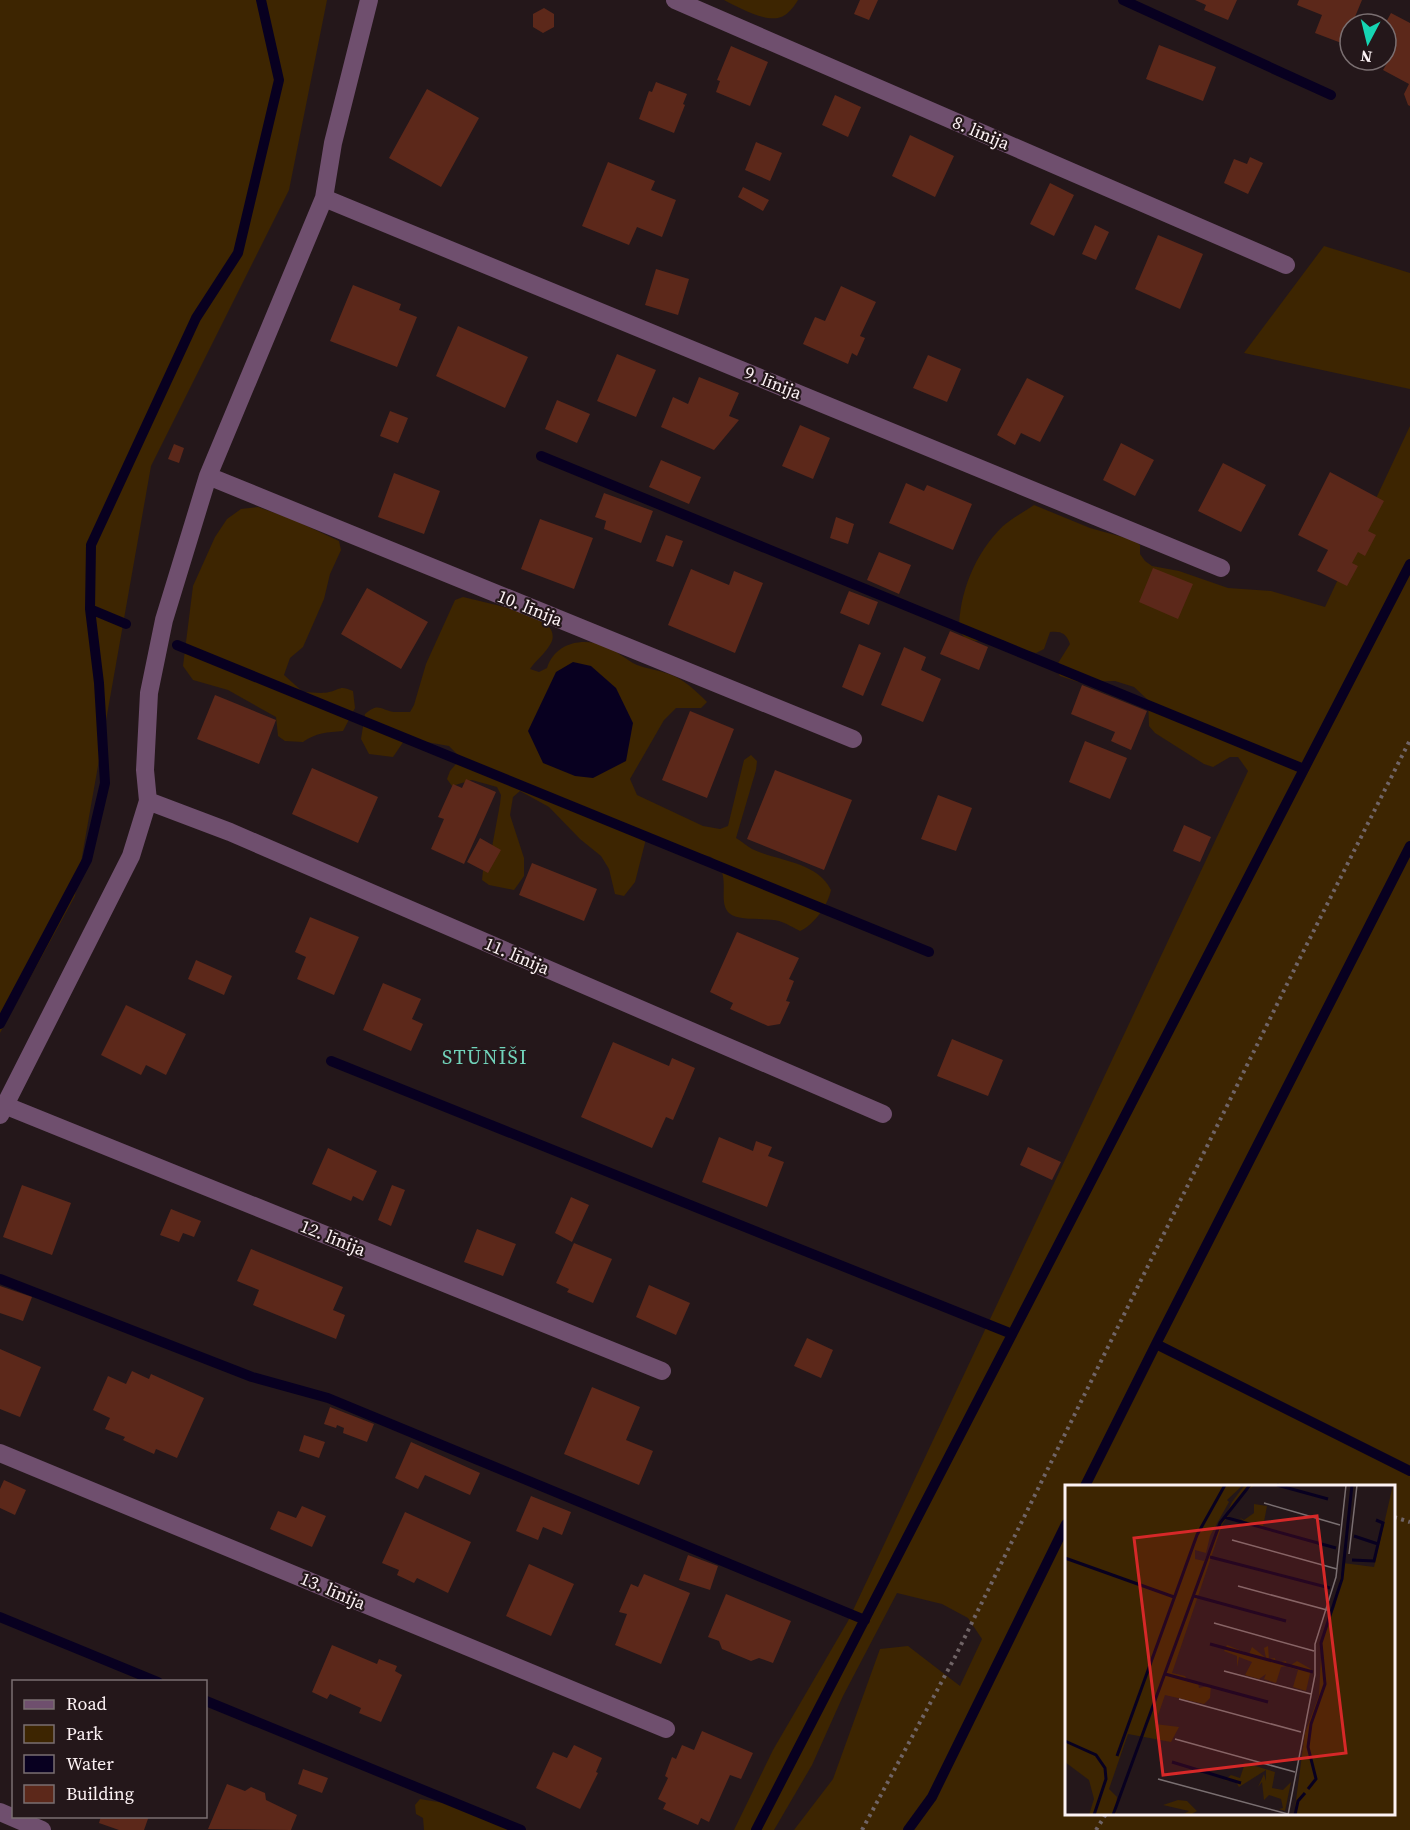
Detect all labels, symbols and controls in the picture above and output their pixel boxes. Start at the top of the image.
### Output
north arrow [1338,12,1398,72]
text: N [1359,45,1373,69]
street label: 8. līnija [949,109,1014,156]
street label: 9. līnija [741,360,806,406]
street label: 10. līnija [494,583,568,632]
street label: 11. līnija [481,931,554,981]
district label: STŪNĪŠI [442,1043,528,1071]
street label: 12. līnija [297,1213,371,1262]
inset map [1065,1485,1395,1815]
street label: 13. līnija [297,1566,370,1616]
legend [12,1680,207,1818]
text: Road [66,1691,107,1716]
text: Park [66,1721,103,1746]
text: Water [66,1751,114,1776]
text: Building [66,1781,134,1806]

